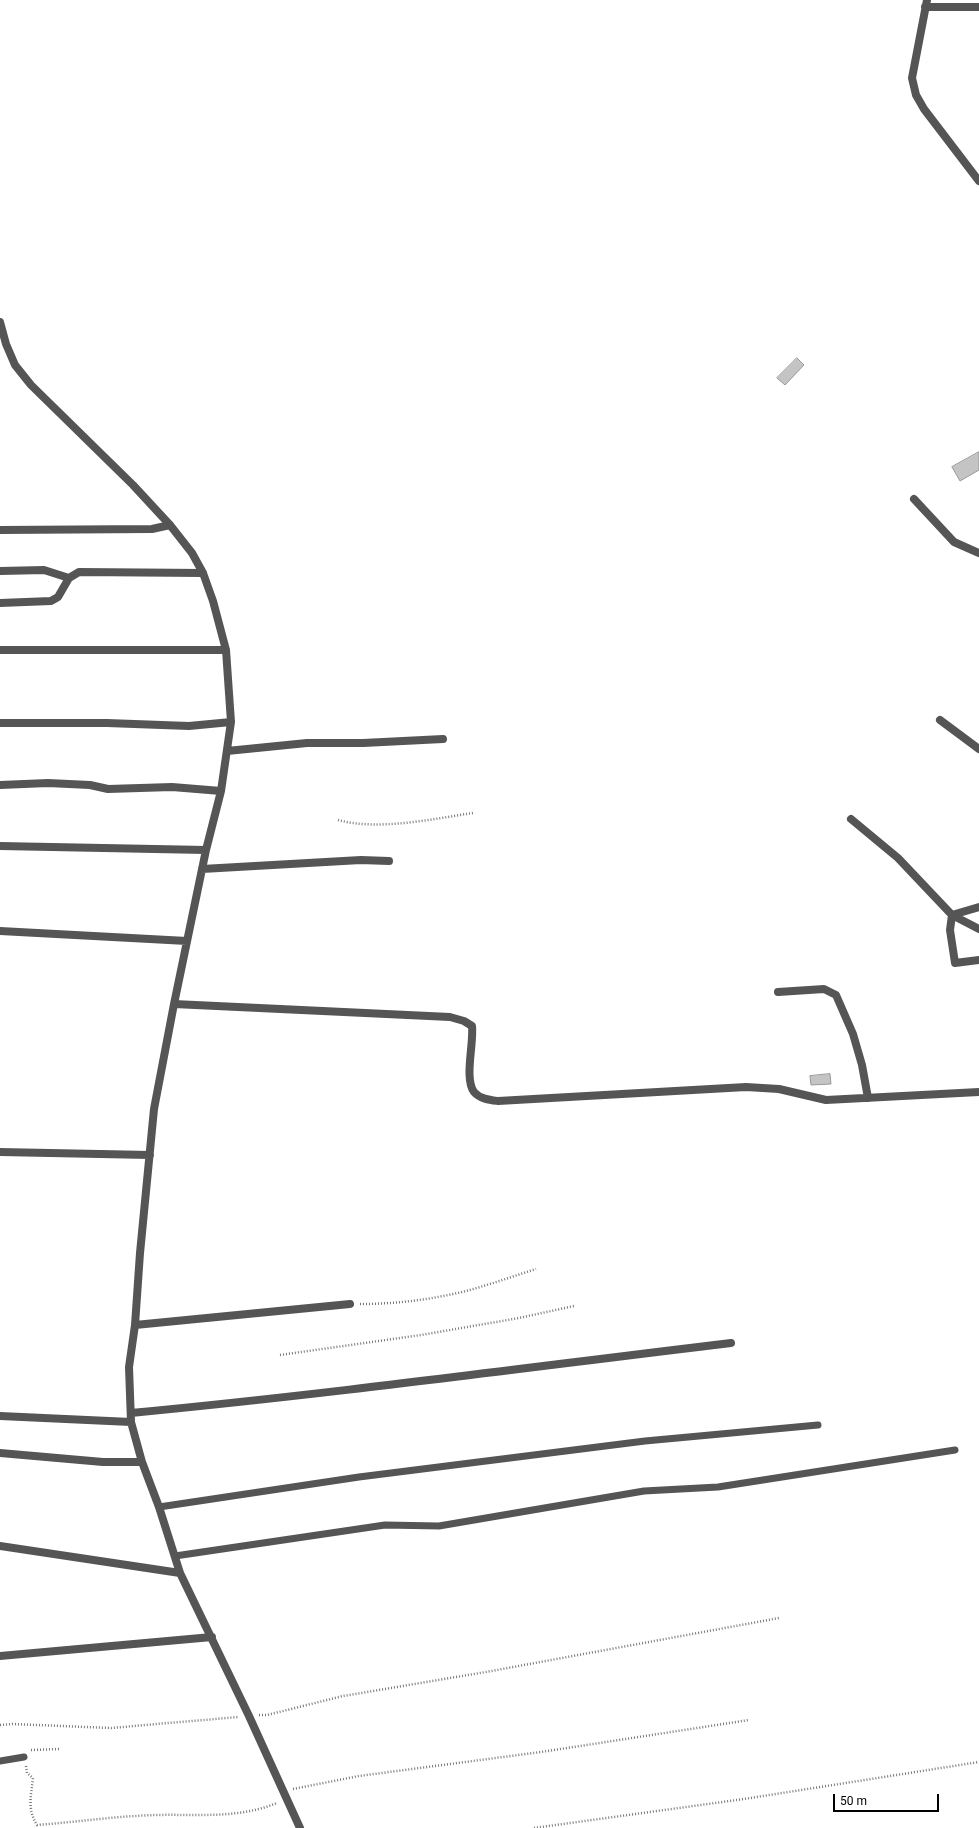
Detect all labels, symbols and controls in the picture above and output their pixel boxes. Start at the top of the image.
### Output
scale bar [835,1786,941,1812]
text: 50 m [840,1794,867,1808]

